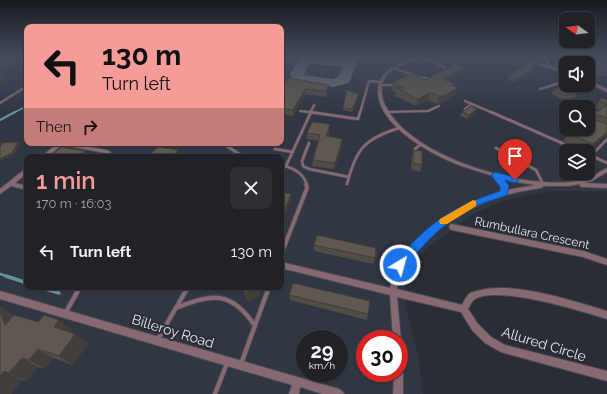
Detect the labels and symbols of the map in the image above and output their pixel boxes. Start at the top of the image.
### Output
north arrow [559,12,595,48]
pin [498,139,532,180]
street label: Rumbullara Crescent [473,214,591,252]
position arrow [379,244,421,286]
street label: Billeroy Road [130,311,216,351]
street label: Allured Circle [500,324,588,364]
speed limit sign: 30 [356,330,408,382]

